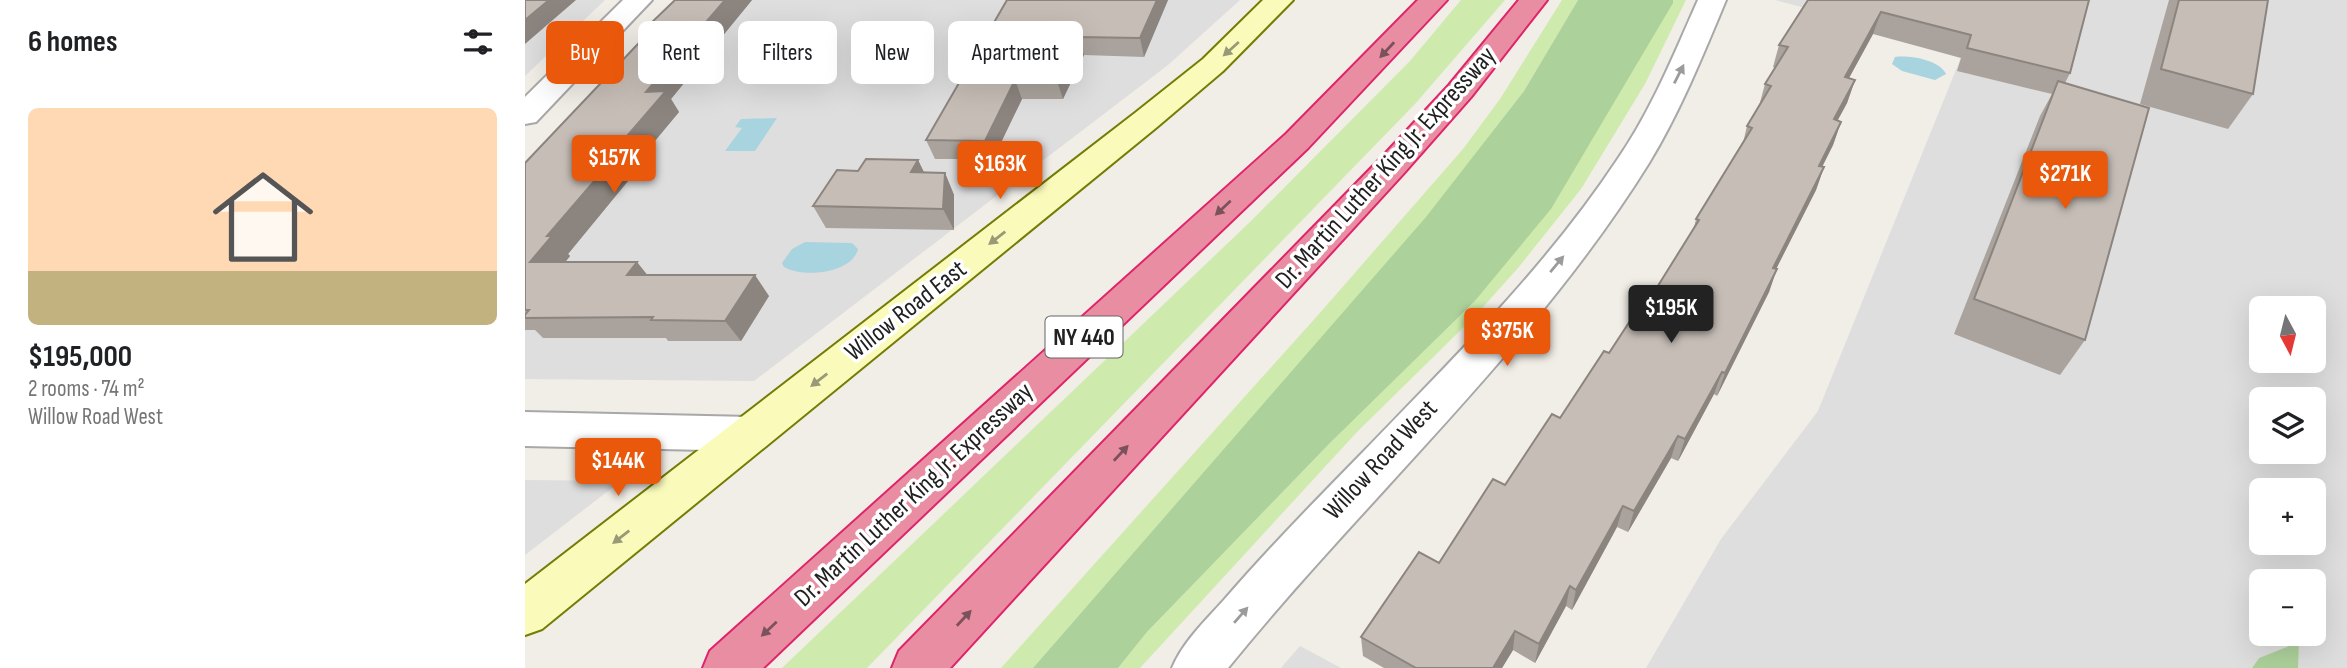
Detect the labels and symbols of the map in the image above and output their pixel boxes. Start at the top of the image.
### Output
one-way arrow [1222,41,1240,57]
street label: Dr. Martin Luther King Jr. Expressway [1269,41,1503,295]
one-way arrow [1379,41,1395,58]
one-way arrow [1674,64,1685,84]
pin: $157K [565,136,663,195]
pin: $163K [951,142,1049,201]
pin: $271K [2016,152,2114,211]
one-way arrow [1214,200,1232,216]
one-way arrow [989,231,1007,246]
street label: Willow Road East [839,254,973,368]
one-way arrow [1549,256,1564,273]
pin: $195K [1622,286,1720,345]
north arrow [2249,296,2326,373]
pin: $375K [1458,308,1556,368]
road number: NY 440 [1045,316,1123,358]
one-way arrow [811,372,829,387]
street label: Dr. Martin Luther King Jr. Expressway [788,376,1040,614]
street label: Willow Road West [1318,394,1444,526]
pin: $144K [569,438,667,498]
one-way arrow [1112,445,1128,462]
one-way arrow [612,529,629,544]
one-way arrow [1232,607,1248,624]
one-way arrow [956,610,973,627]
one-way arrow [761,621,778,637]

